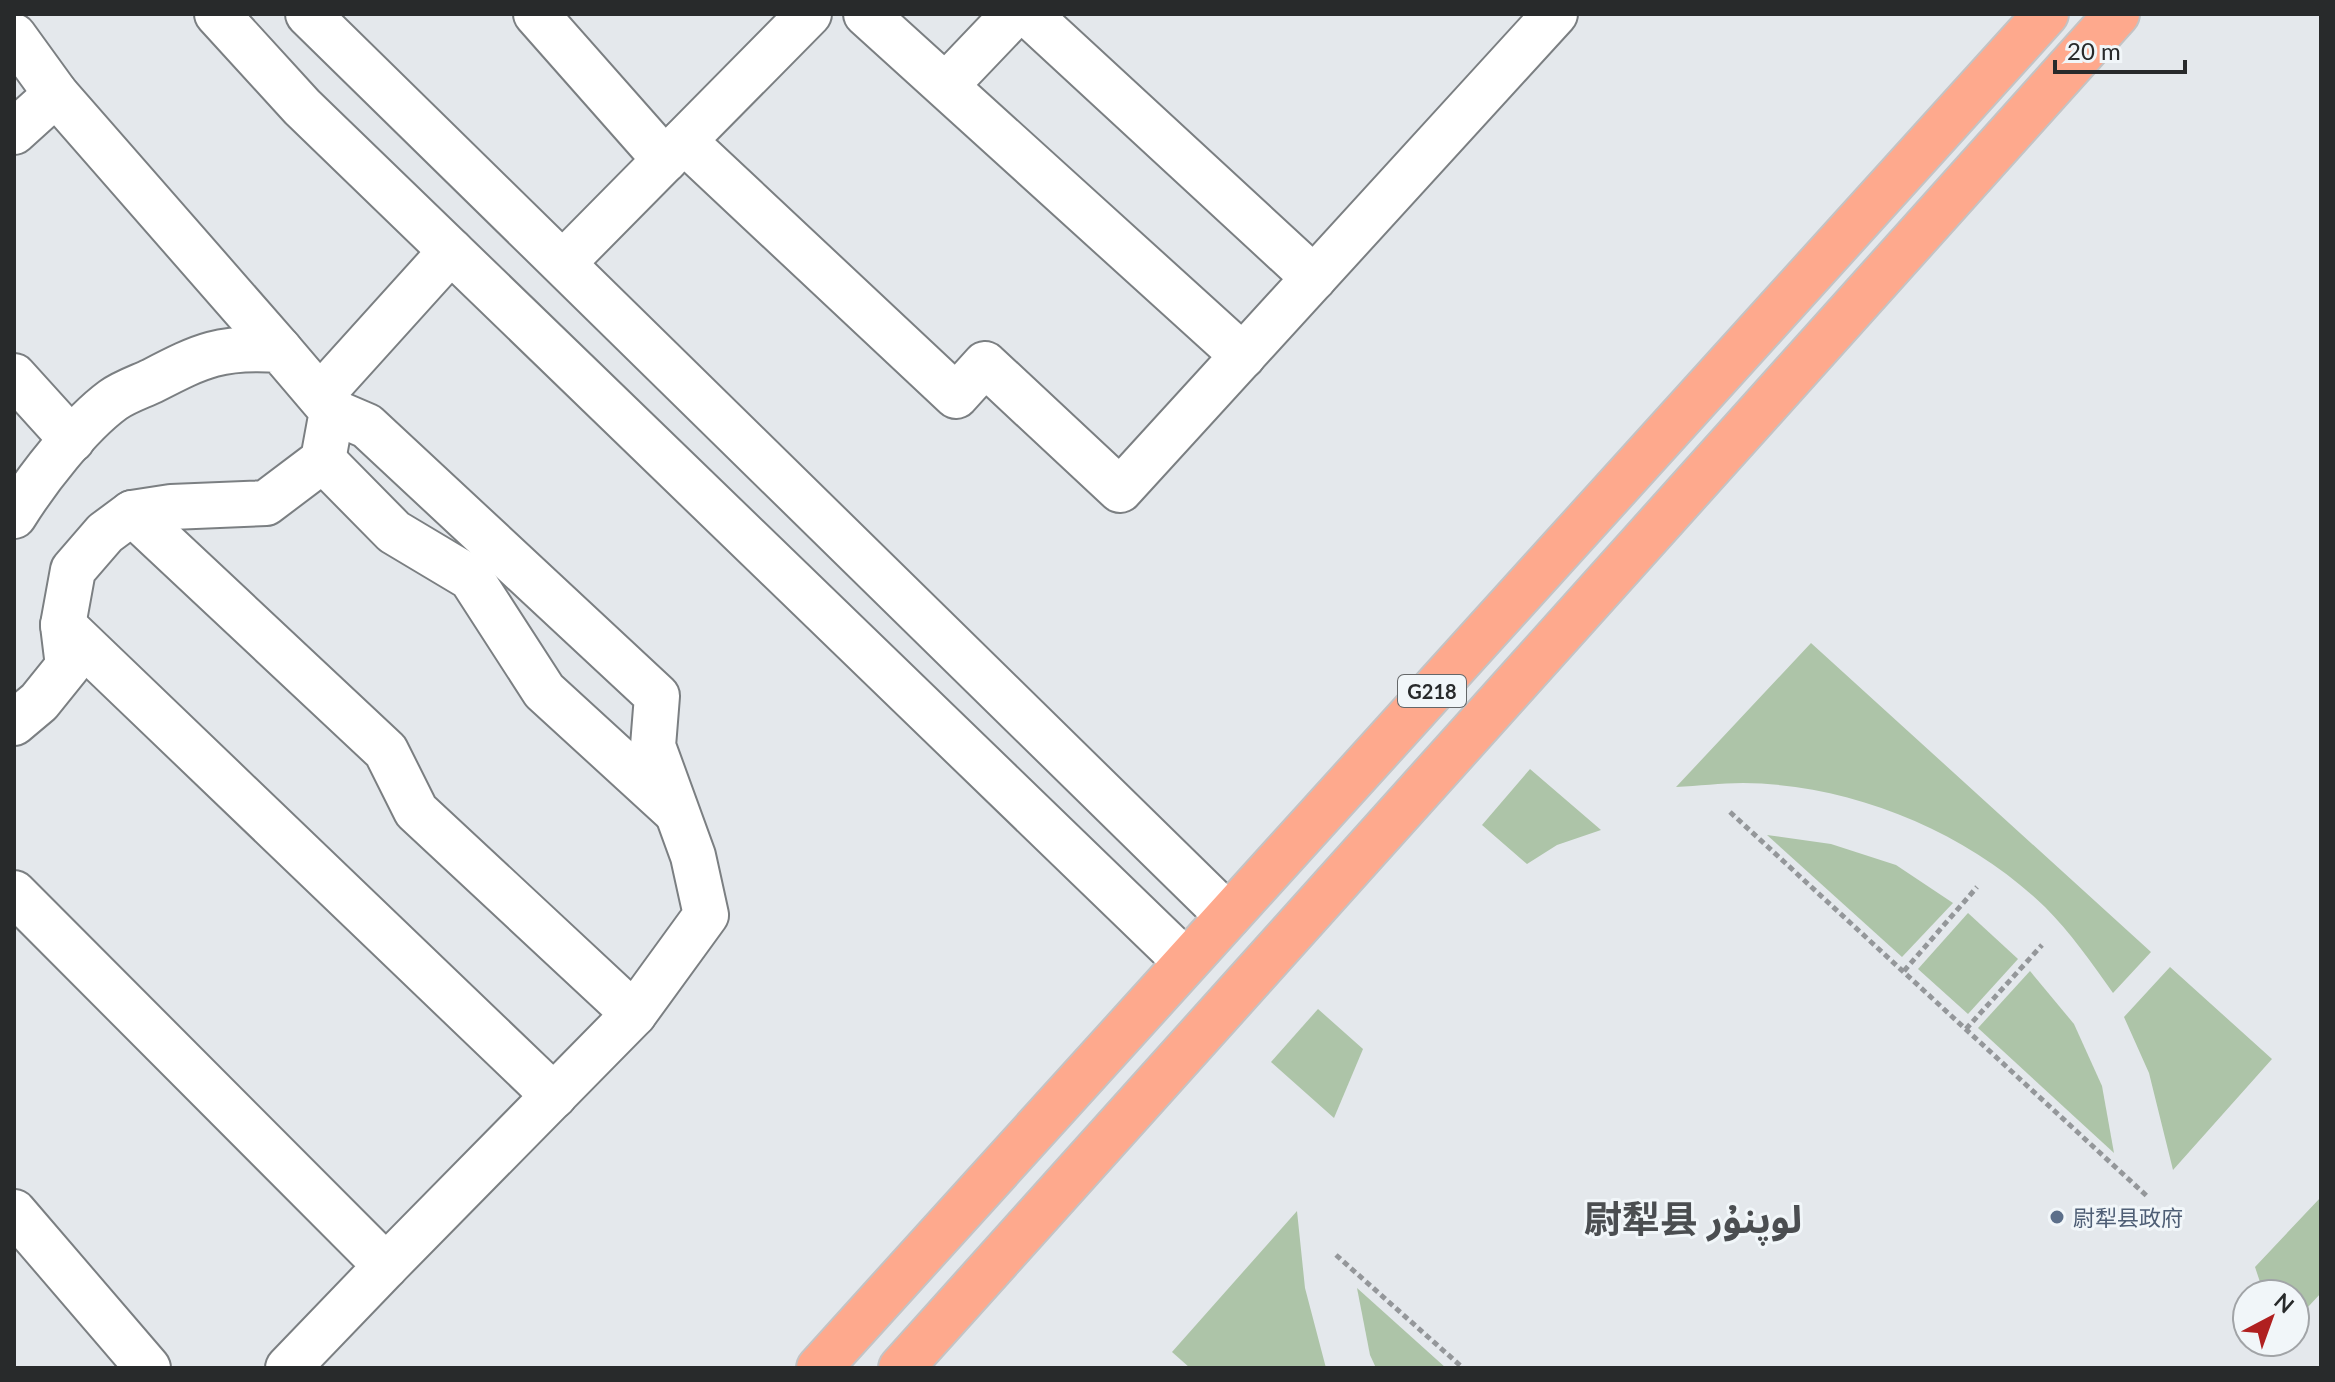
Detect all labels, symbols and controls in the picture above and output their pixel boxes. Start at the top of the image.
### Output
scale bar [2055,24,2185,74]
text: 20 m [2067,36,2121,65]
road number: G218 [1398,675,1466,707]
district label: 尉犁县 لوپنۇر [1584,1195,1802,1246]
place label: 尉犁县政府 [2073,1204,2183,1231]
marker: 尉犁县政府 [2048,1208,2066,1226]
north arrow [2231,1278,2311,1358]
text: N [2269,1287,2300,1318]

